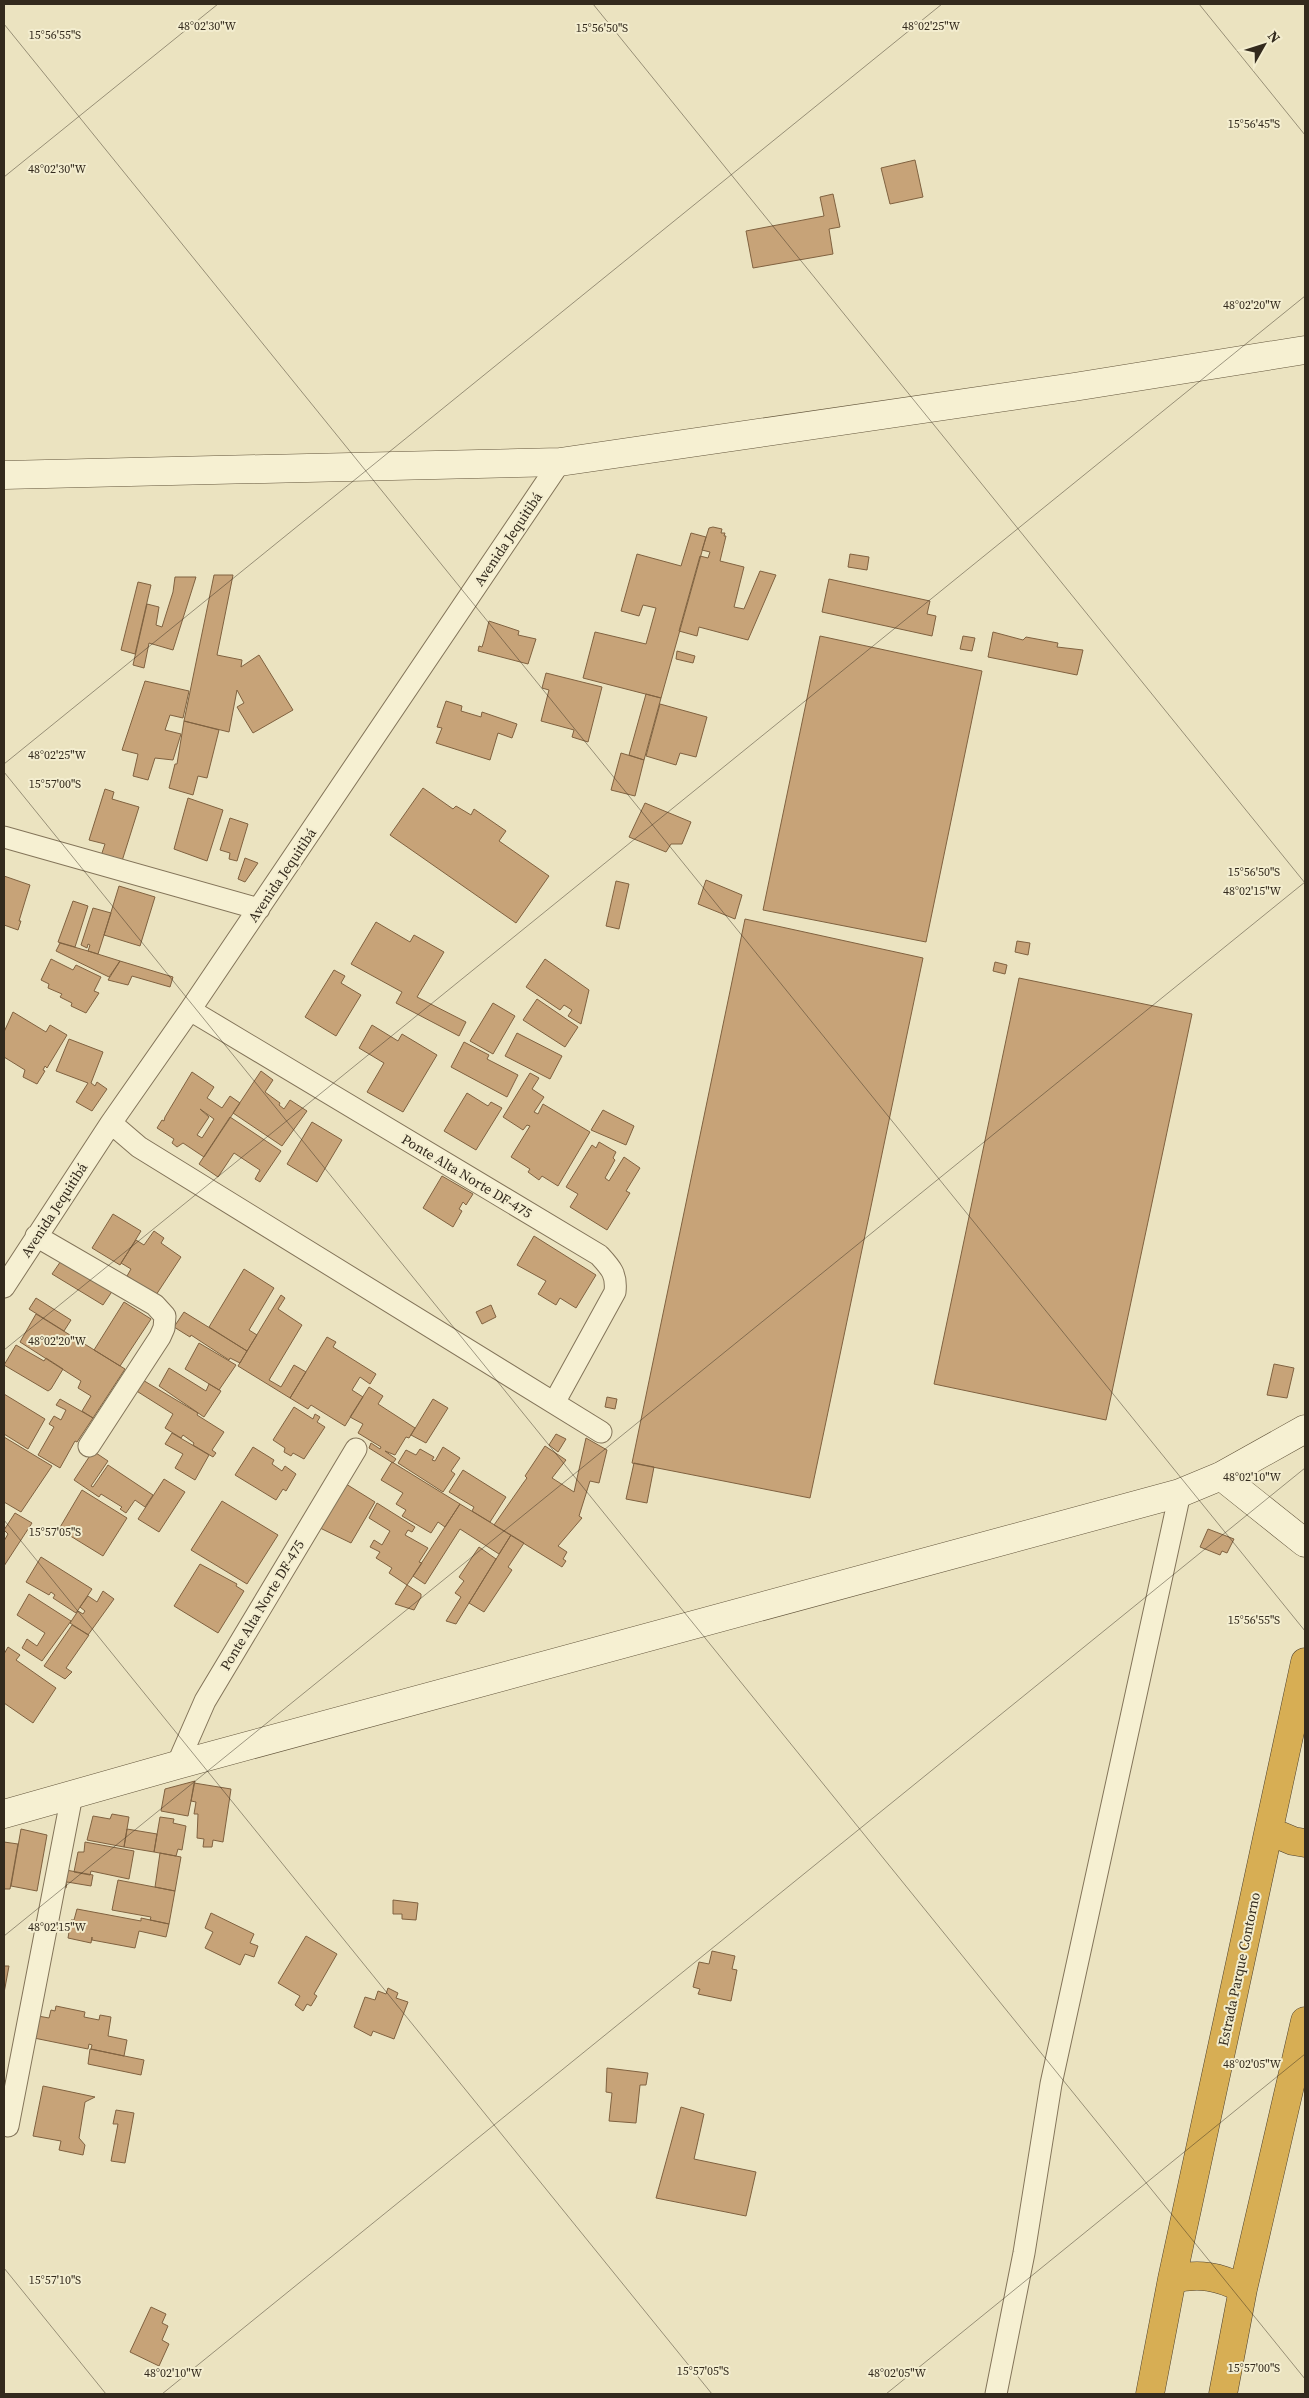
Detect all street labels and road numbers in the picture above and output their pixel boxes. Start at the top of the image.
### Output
street label: Avenida Jequitibá [469,487,547,590]
street label: Avenida Jequitibá [243,823,321,926]
street label: Ponte Alta Norte DF-475 [398,1129,536,1223]
street label: Avenida Jequitibá [16,1158,93,1261]
street label: Ponte Alta Norte DF-475 [215,1536,309,1674]
street label: Estrada Parque Contorno [1213,1890,1265,2048]

